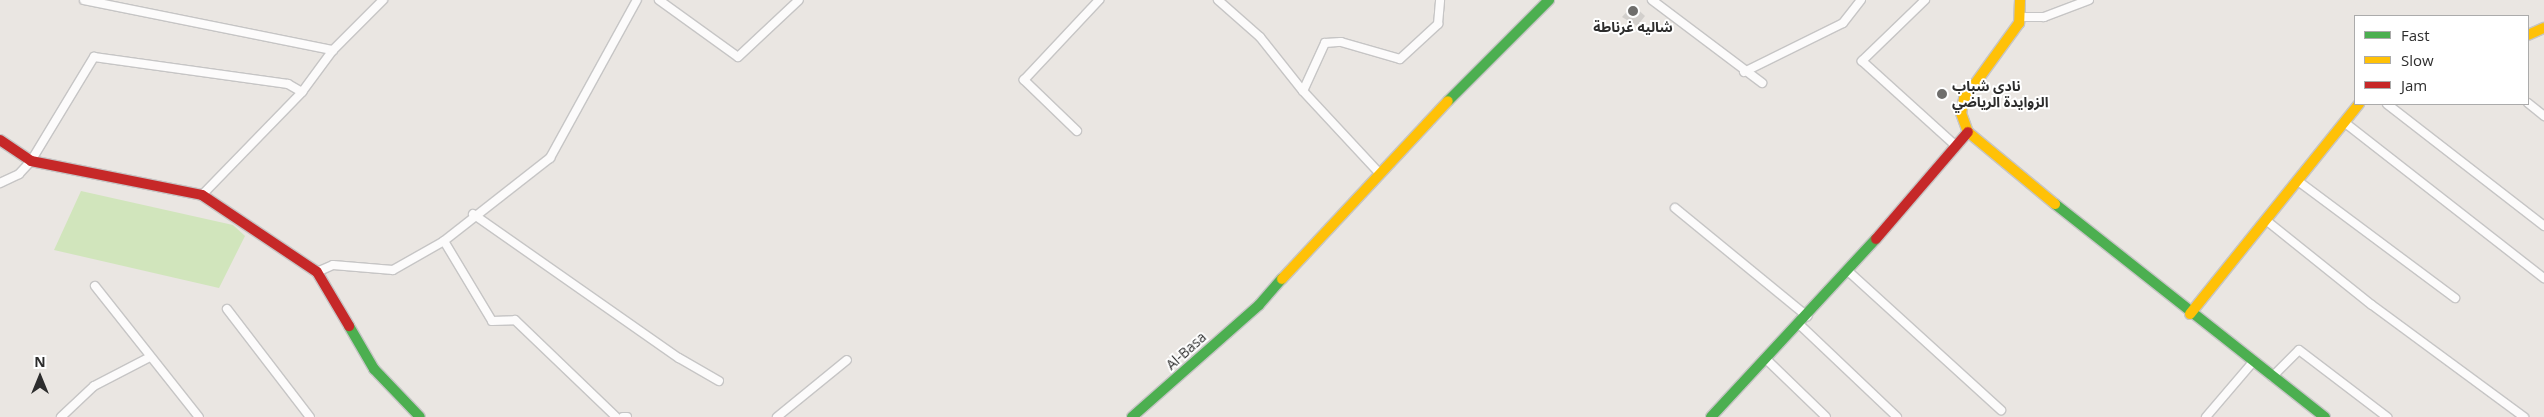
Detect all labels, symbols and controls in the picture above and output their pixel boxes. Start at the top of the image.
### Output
marker: شاليه غرناطة [1627,5,1639,17]
legend [2354,15,2529,105]
place label: شاليه غرناطة [1593,19,1673,35]
text: Fast [2401,25,2430,45]
text: Slow [2401,50,2434,70]
text: Jam [2401,75,2427,95]
place label: نادي شباب الزوايدة الرياضي [1952,78,2048,110]
marker: نادي شباب الزوايدة الرياضي [1936,88,1948,100]
street label: Al-Basa [1162,329,1210,373]
north arrow [15,352,65,402]
text: N [34,352,46,371]

